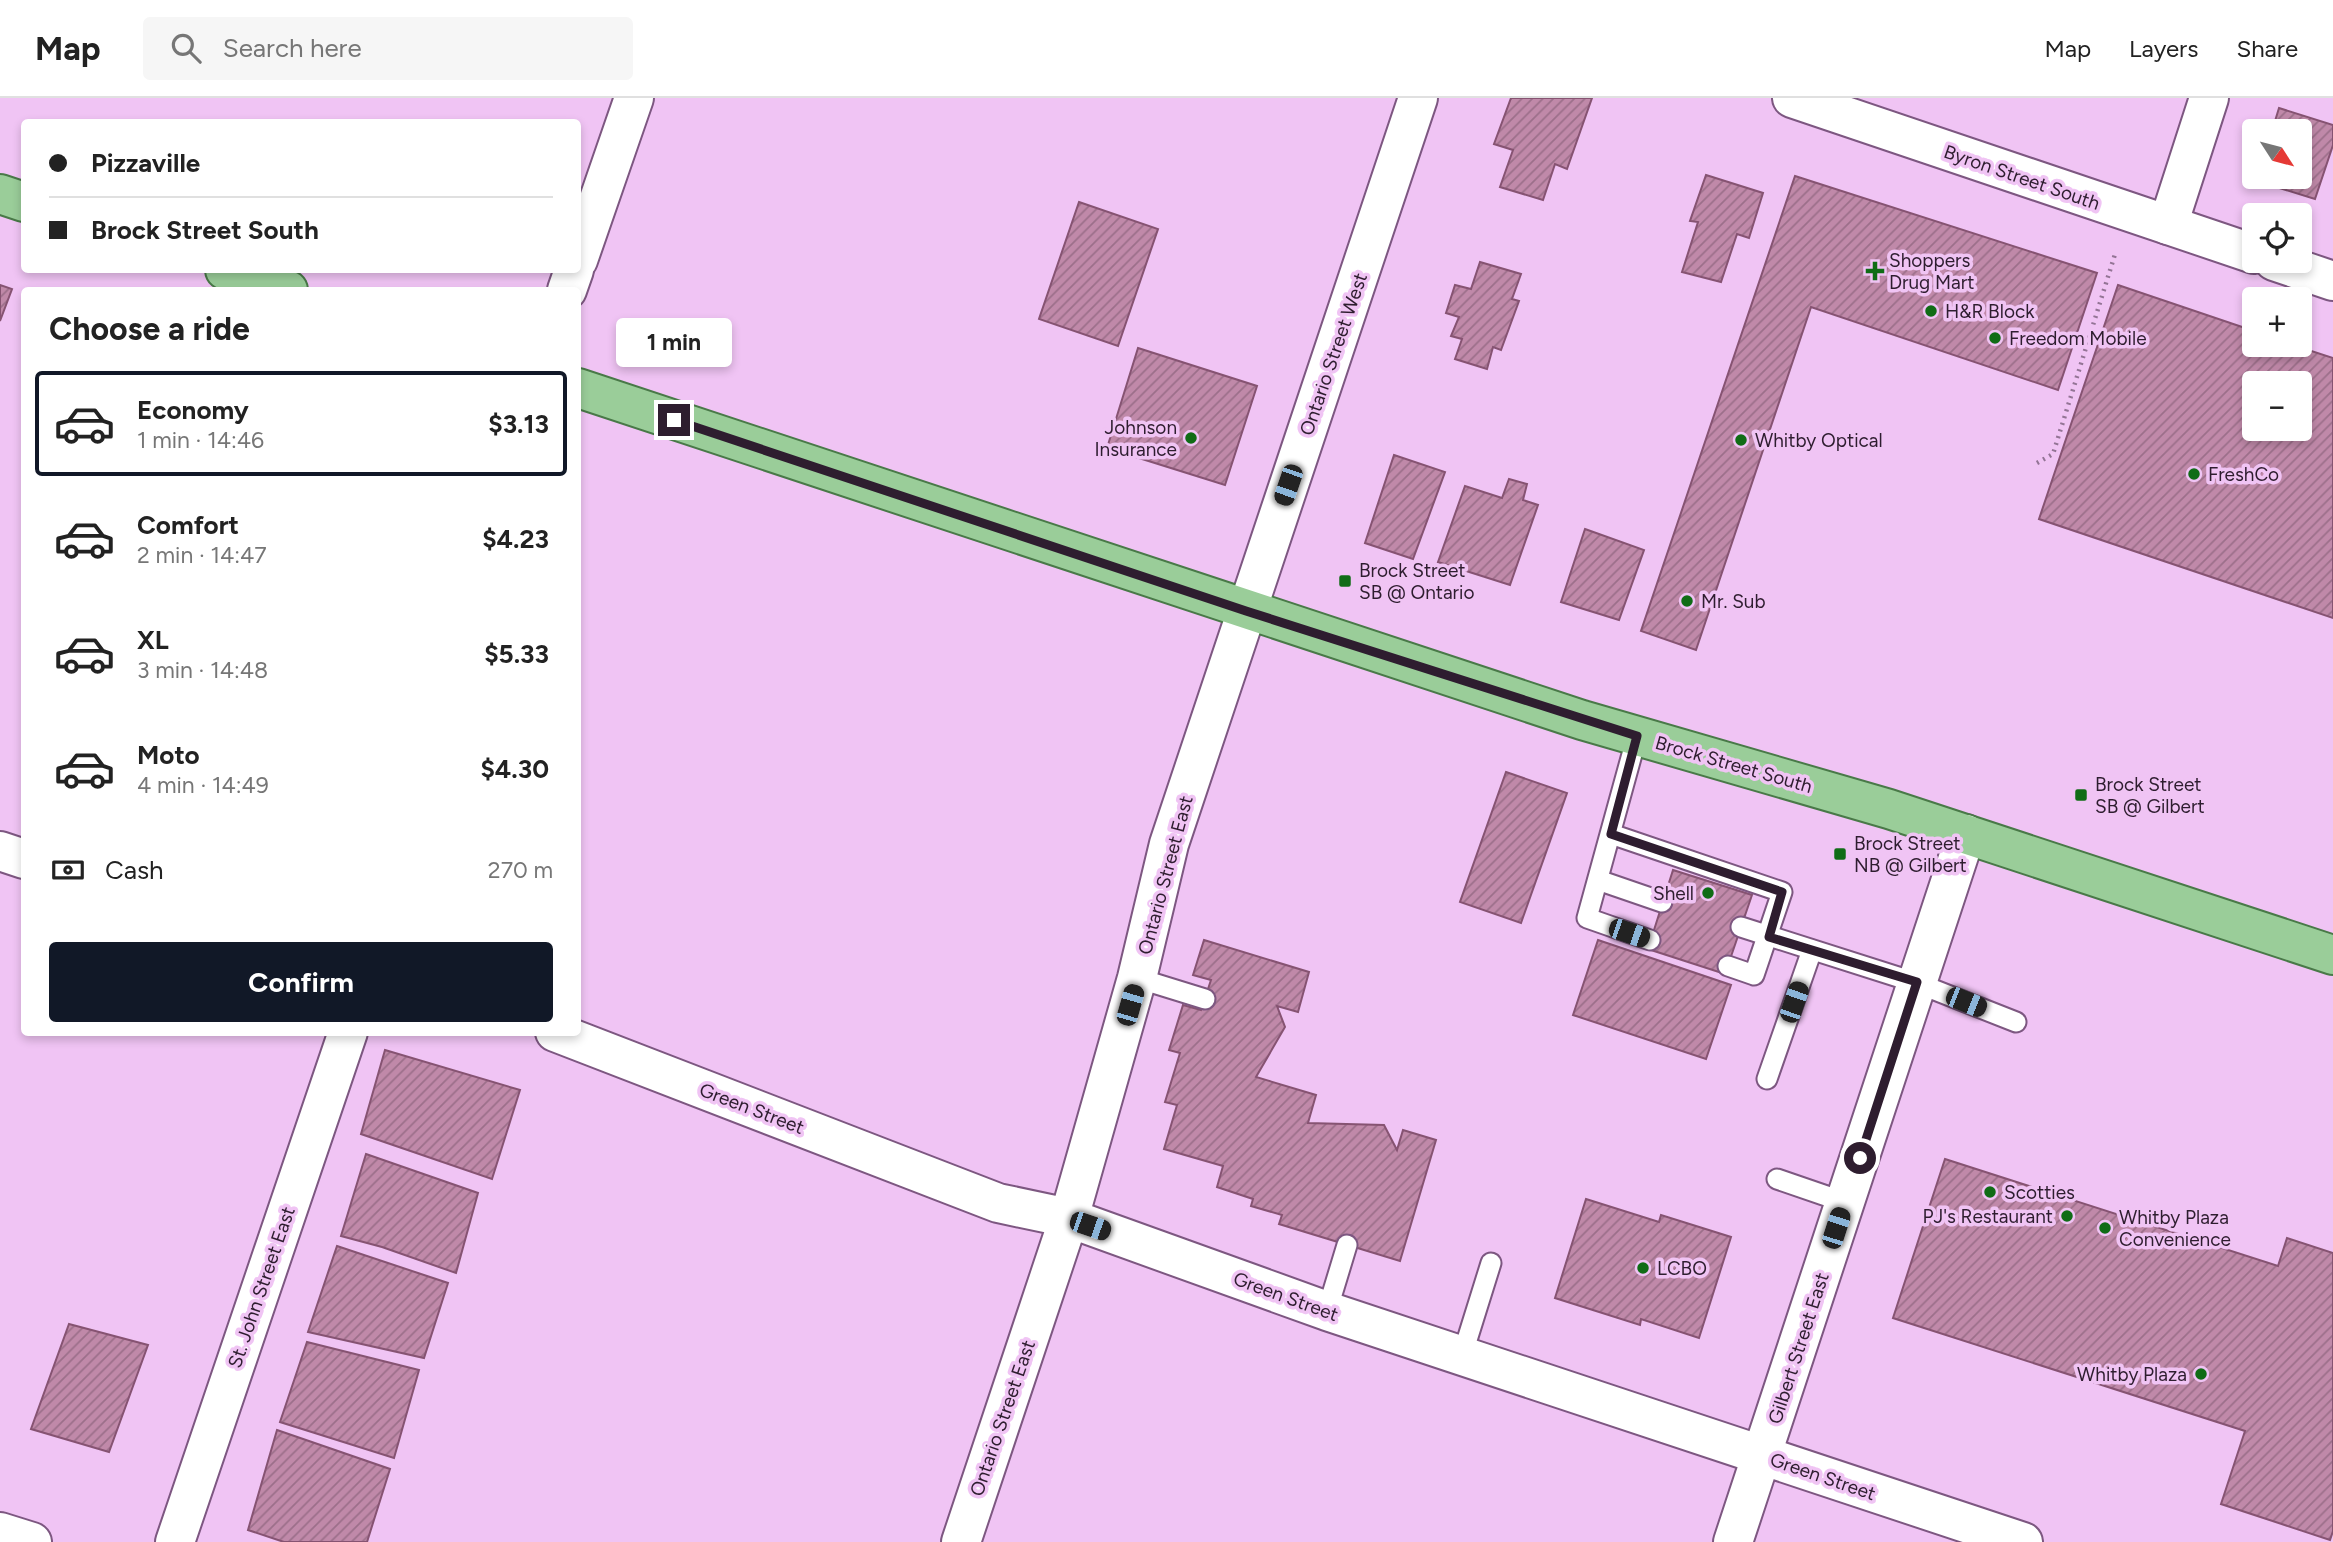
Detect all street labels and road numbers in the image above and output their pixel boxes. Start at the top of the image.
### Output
street label: Byron Street South [1941,140,2103,215]
street label: Ontario Street West [1295,270,1372,439]
street label: Brock Street South [1653,731,1815,798]
street label: Ontario Street East [1133,793,1198,957]
street label: Green Street [696,1078,807,1139]
street label: St. John Street East [223,1203,300,1371]
street label: Green Street [1230,1267,1341,1326]
street label: Gilbert Street East [1763,1270,1834,1427]
street label: Ontario Street East [965,1337,1040,1499]
street label: Green Street [1767,1448,1879,1505]

